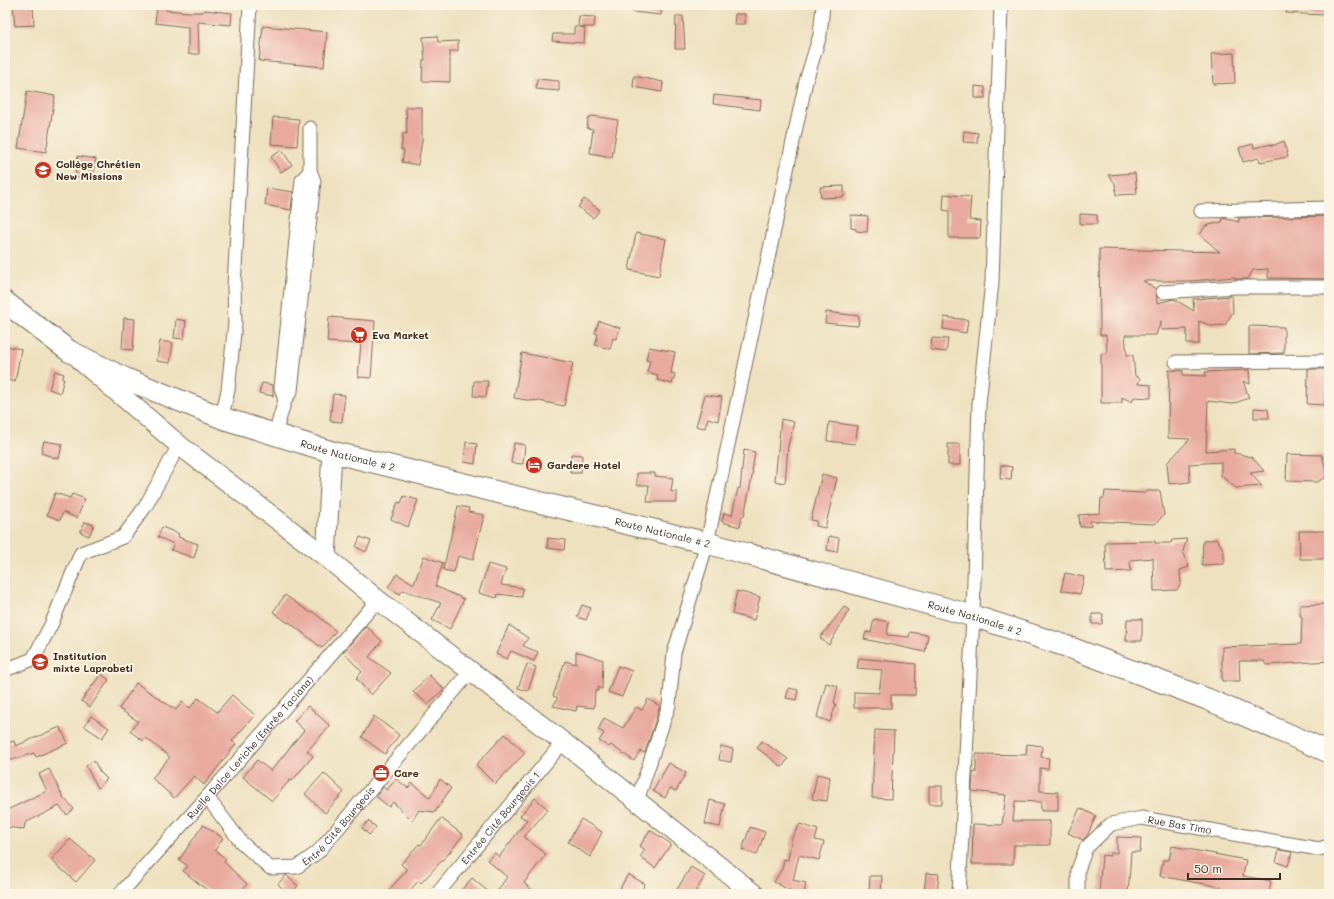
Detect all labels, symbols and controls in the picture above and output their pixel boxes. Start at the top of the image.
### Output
place label: Collège Chrétien New Missions [56,157,141,183]
school or university icon: Collège Chrétien New Missions [33,160,53,180]
supermarket icon: Eva Market [349,325,369,345]
place label: Eva Market [372,328,429,342]
street label: Route Nationale # 2 [299,436,397,474]
hotel icon: Gardere Hotel [524,455,544,475]
place label: Gardere Hotel [547,458,621,472]
street label: Route Nationale # 2 [614,514,712,551]
street label: Route Nationale # 2 [927,597,1024,638]
place label: Institution mixte Laprobeti [53,649,133,675]
school or university icon: Institution mixte Laprobeti [30,652,50,672]
street label: Ruelle Dalce Leriche (Entrée Taciana) [184,673,316,822]
office icon: Care [371,763,391,783]
place label: Care [394,766,419,780]
street label: Entrée Cité Bourgeois 1 [458,768,543,867]
street label: Entré Cité Bourgeois [299,783,378,868]
street label: Rue Bas Timo [1147,812,1213,837]
scale bar [1188,855,1280,881]
text: 50 m [1194,860,1222,876]

